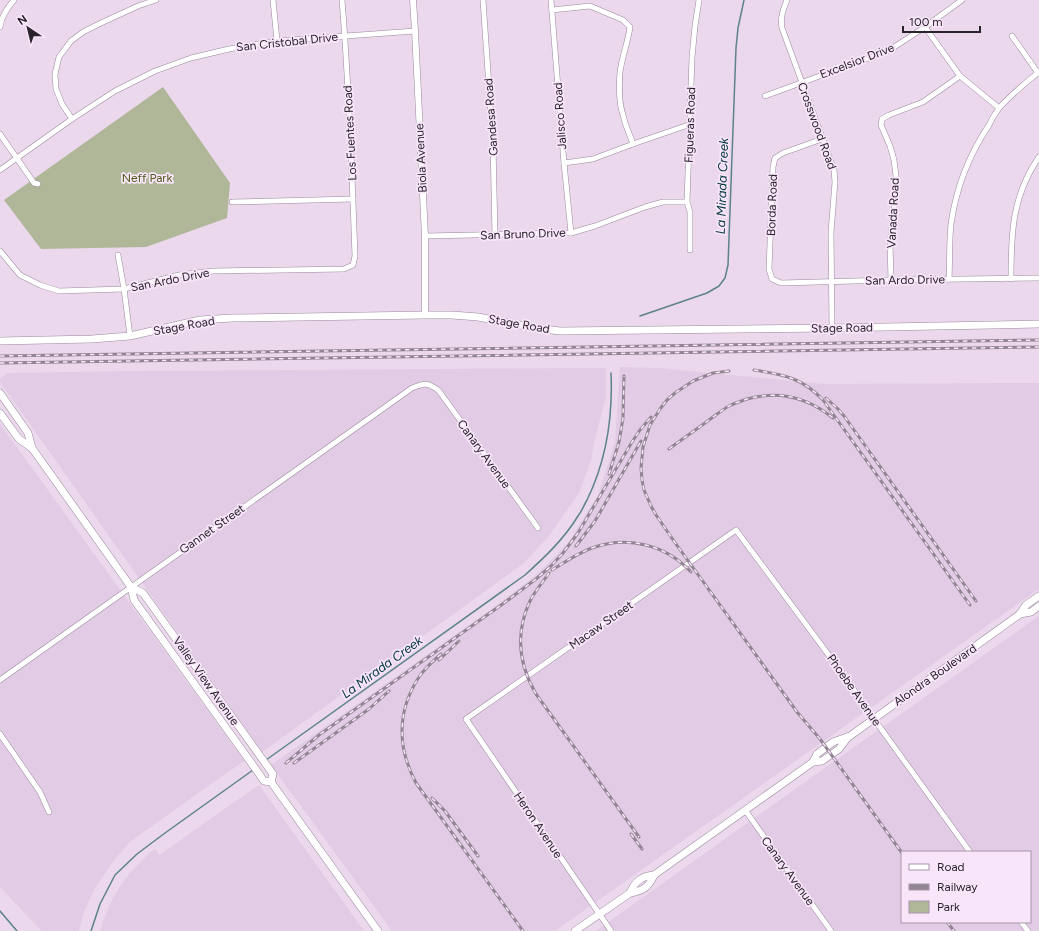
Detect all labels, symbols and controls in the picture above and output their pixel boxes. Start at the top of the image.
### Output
north arrow [8,8,48,48]
scale bar [903,8,980,34]
text: N [15,12,30,28]
text: 100 m [909,15,943,29]
street label: San Cristobal Drive [235,30,339,54]
street label: Excelsior Drive [818,40,897,82]
street label: Gandesa Road [481,78,501,156]
street label: Crosswood Road [795,81,839,171]
street label: Jalisco Road [551,82,569,150]
street label: Los Fuentes Road [341,85,359,181]
street label: Figueras Road [682,87,698,163]
street label: Biola Avenue [412,123,430,193]
water label: La Mirada Creek [713,137,731,234]
park label: Neff Park [122,171,172,185]
street label: Borda Road [764,174,780,236]
street label: Vanada Road [884,177,902,249]
street label: San Bruno Drive [480,225,566,242]
street label: San Ardo Drive [129,265,211,295]
street label: San Ardo Drive [865,272,946,288]
street label: Stage Road [487,312,551,336]
street label: Stage Road [152,314,216,338]
street label: Stage Road [811,320,873,336]
street label: Canary Avenue [454,417,514,491]
street label: Gannet Street [177,501,248,557]
street label: Macaw Street [566,598,636,652]
water label: La Mirada Creek [339,632,426,701]
street label: Valley View Avenue [170,634,242,729]
street label: Alondra Boulevard [891,641,979,709]
street label: Phoebe Avenue [824,651,884,729]
street label: Heron Avenue [511,789,566,861]
street label: Canary Avenue [758,834,818,908]
legend [901,851,1031,923]
text: Road [937,860,965,874]
text: Railway [937,880,978,894]
text: Park [937,900,960,914]

